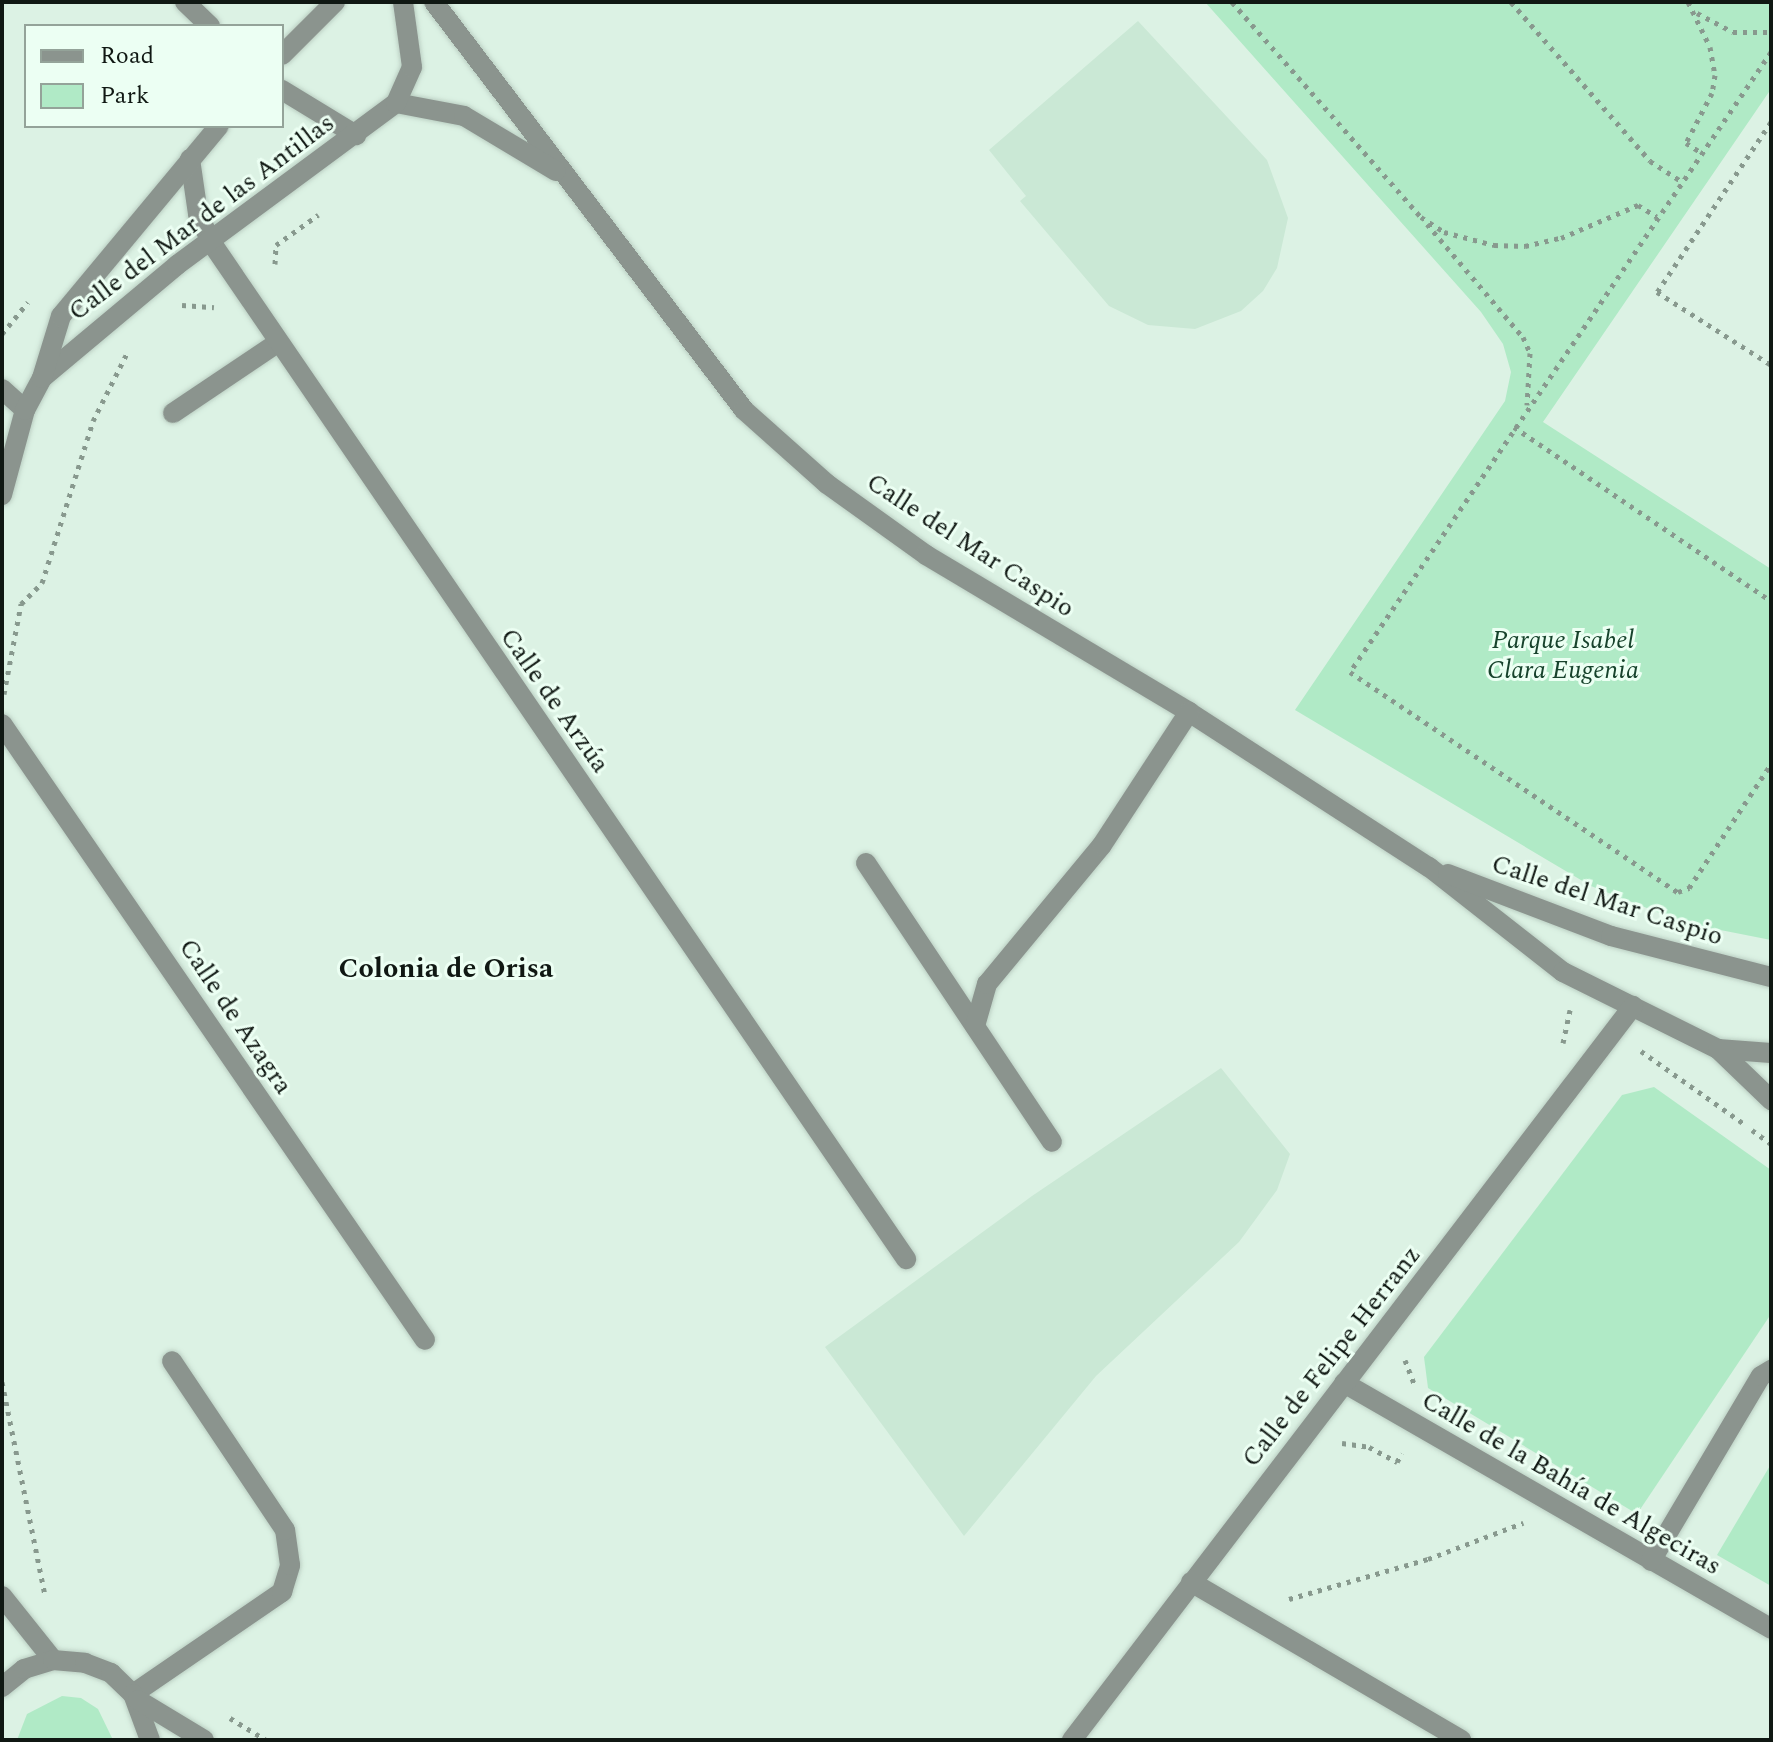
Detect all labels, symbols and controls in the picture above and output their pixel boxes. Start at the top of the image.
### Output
legend [24,24,284,128]
text: Road [100,38,154,74]
text: Park [100,78,150,114]
street label: Calle del Mar de las Antillas [63,108,341,328]
street label: Calle del Mar Caspio [860,467,1080,625]
street label: Calle de Arzúa [493,623,615,779]
park label: Parque Isabel Clara Eugenia [1487,625,1639,686]
street label: Calle del Mar Caspio [1487,849,1727,953]
street label: Calle de Azagra [172,933,298,1101]
district label: Colonia de Orisa [339,952,553,986]
street label: Calle de Felipe Herranz [1236,1240,1428,1474]
street label: Calle de la Bahía de Algeciras [1416,1385,1726,1583]

